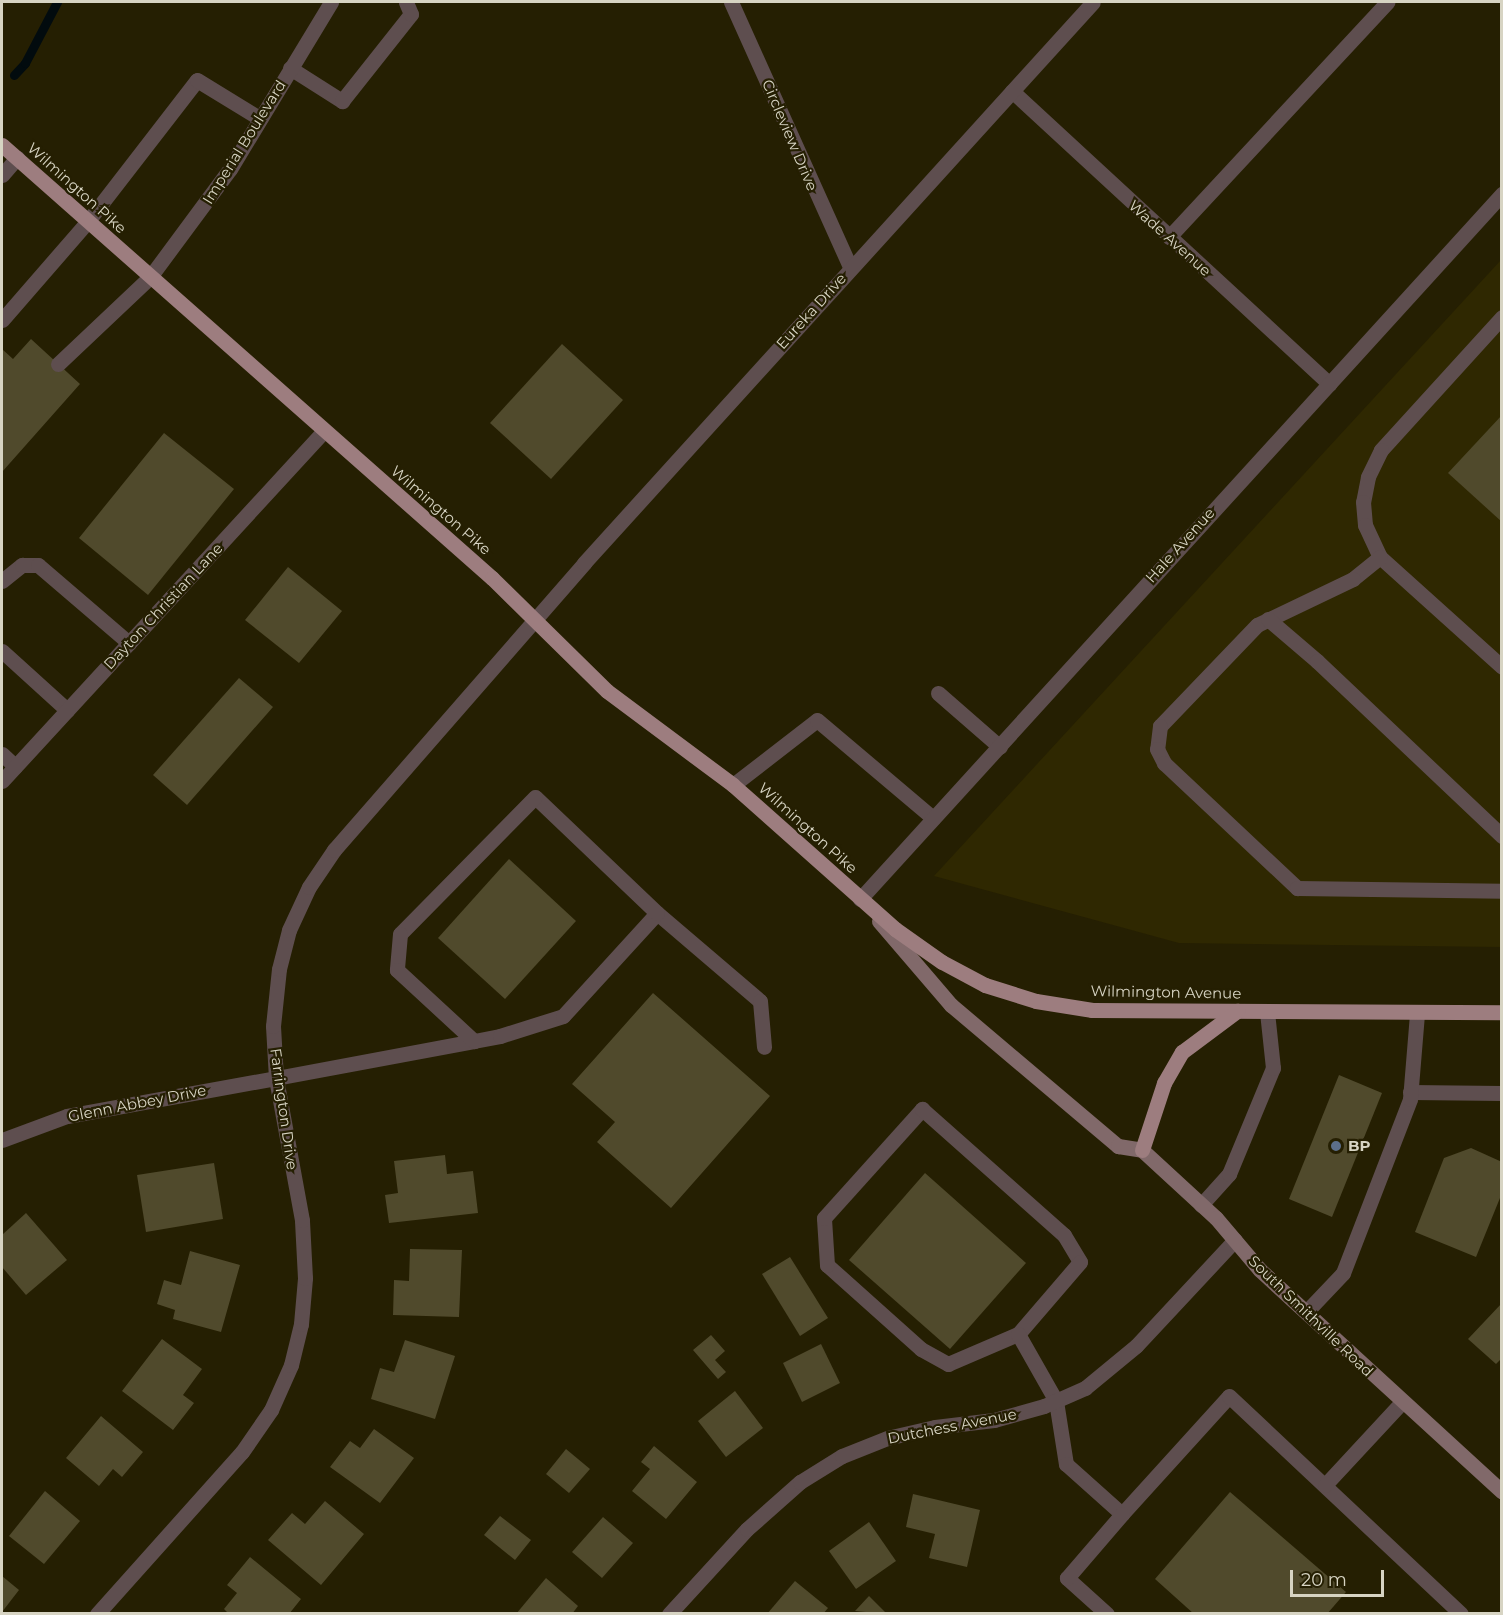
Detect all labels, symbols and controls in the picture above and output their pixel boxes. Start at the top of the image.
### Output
street label: Imperial Boulevard [199,77,289,207]
street label: Circleview Drive [758,77,822,193]
street label: Wilmington Pike [24,139,130,237]
street label: Wade Avenue [1125,196,1215,280]
street label: Eureka Drive [772,269,850,353]
street label: Wilmington Pike [387,462,495,558]
street label: Hale Avenue [1142,504,1218,586]
street label: Dayton Christian Lane [100,539,226,673]
street label: Wilmington Pike [755,779,861,877]
street label: Wilmington Avenue [1090,982,1242,1002]
street label: Farrington Drive [267,1047,301,1171]
street label: Glenn Abbey Drive [66,1081,208,1125]
place label: BP [1348,1137,1370,1155]
marker: BP [1329,1139,1343,1153]
street label: South Smithville Road [1245,1252,1377,1380]
street label: Dutchess Avenue [886,1405,1018,1447]
scale bar [1293,1558,1388,1596]
text: 20 m [1301,1569,1347,1591]

